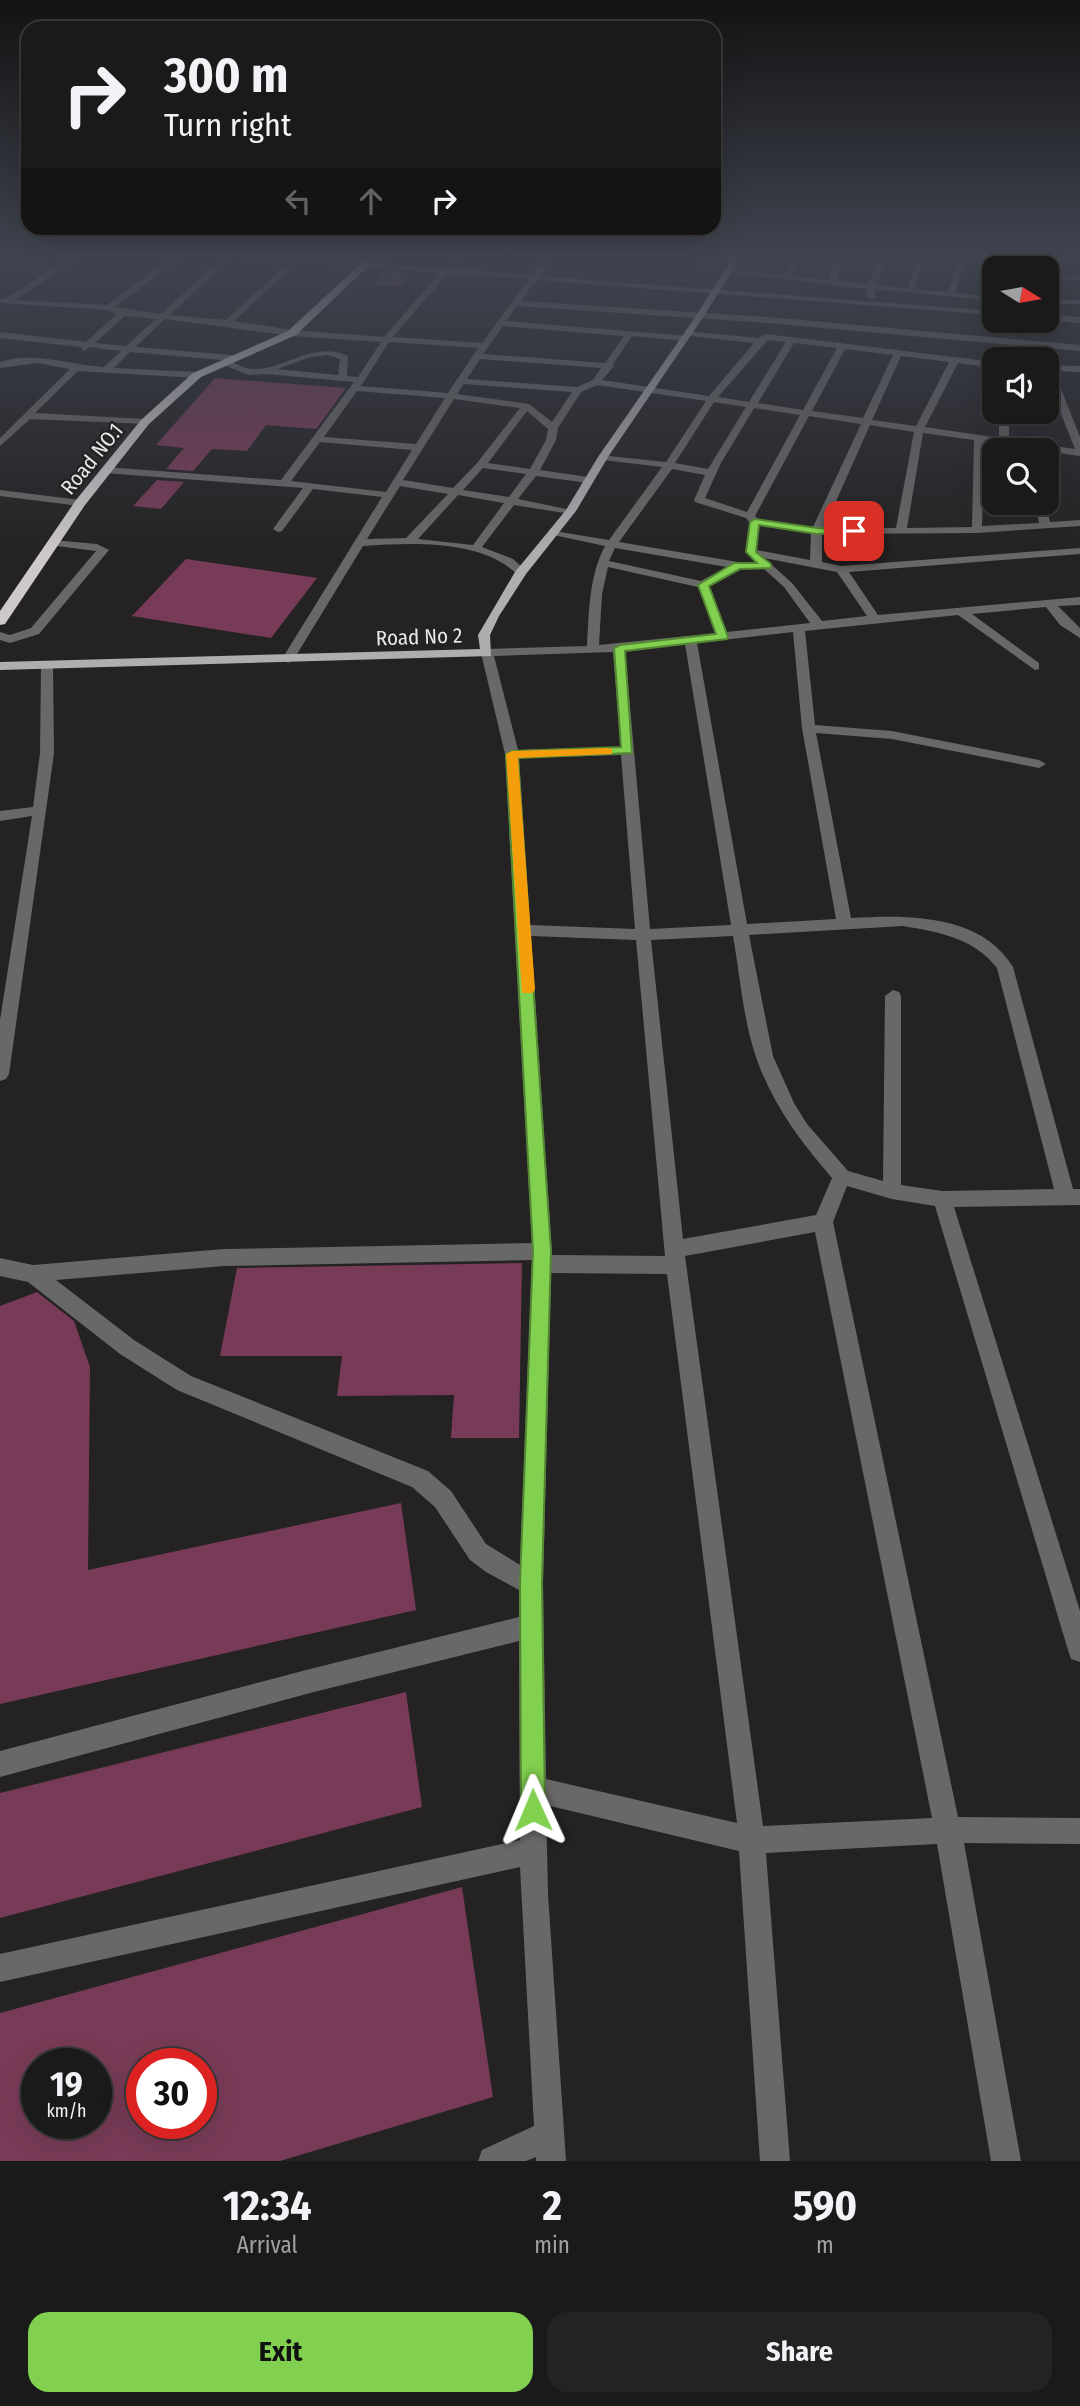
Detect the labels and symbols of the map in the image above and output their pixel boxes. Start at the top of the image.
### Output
north arrow [982,256,1059,332]
street label: Road NO.1 [55,418,129,500]
pin [824,501,884,561]
street label: Road No 2 [375,622,463,652]
position arrow [496,1773,570,1847]
speed limit sign: 30 [126,2048,217,2139]

